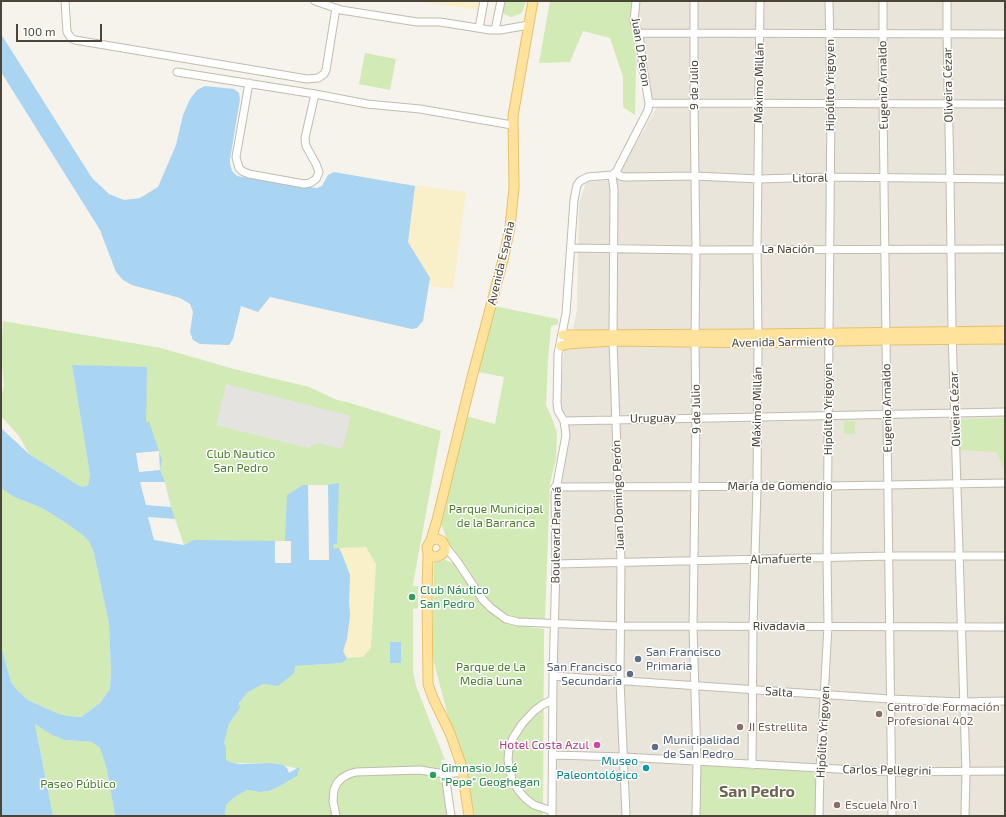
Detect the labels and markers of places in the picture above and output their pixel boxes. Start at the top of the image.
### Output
place label: Club Náutico San Pedro [420,583,489,611]
marker: Club Náutico San Pedro [407,592,417,602]
place label: San Francisco Primaria [646,645,721,673]
marker: San Francisco Primaria [633,654,643,664]
place label: San Francisco Secundaria [547,660,622,688]
marker: San Francisco Secundaria [625,669,635,679]
place label: Centro de Formación Profesional 402 [887,700,1000,728]
marker: Centro de Formación Profesional 402 [874,709,884,719]
place label: JI Estrellita [748,720,808,734]
marker: JI Estrellita [735,722,745,732]
place label: Municipalidad de San Pedro [663,733,740,761]
place label: Hotel Costa Azul [499,738,589,752]
marker: Hotel Costa Azul [592,740,602,750]
marker: Municipalidad de San Pedro [650,742,660,752]
place label: Museo Paleontológico [557,754,638,782]
place label: Gimnasio José "Pepe" Geoghegan [441,761,540,789]
marker: Museo Paleontológico [641,763,651,773]
marker: Gimnasio José "Pepe" Geoghegan [428,770,438,780]
place label: Escuela Nro 1 [845,798,917,812]
marker: Escuela Nro 1 [832,800,842,810]

